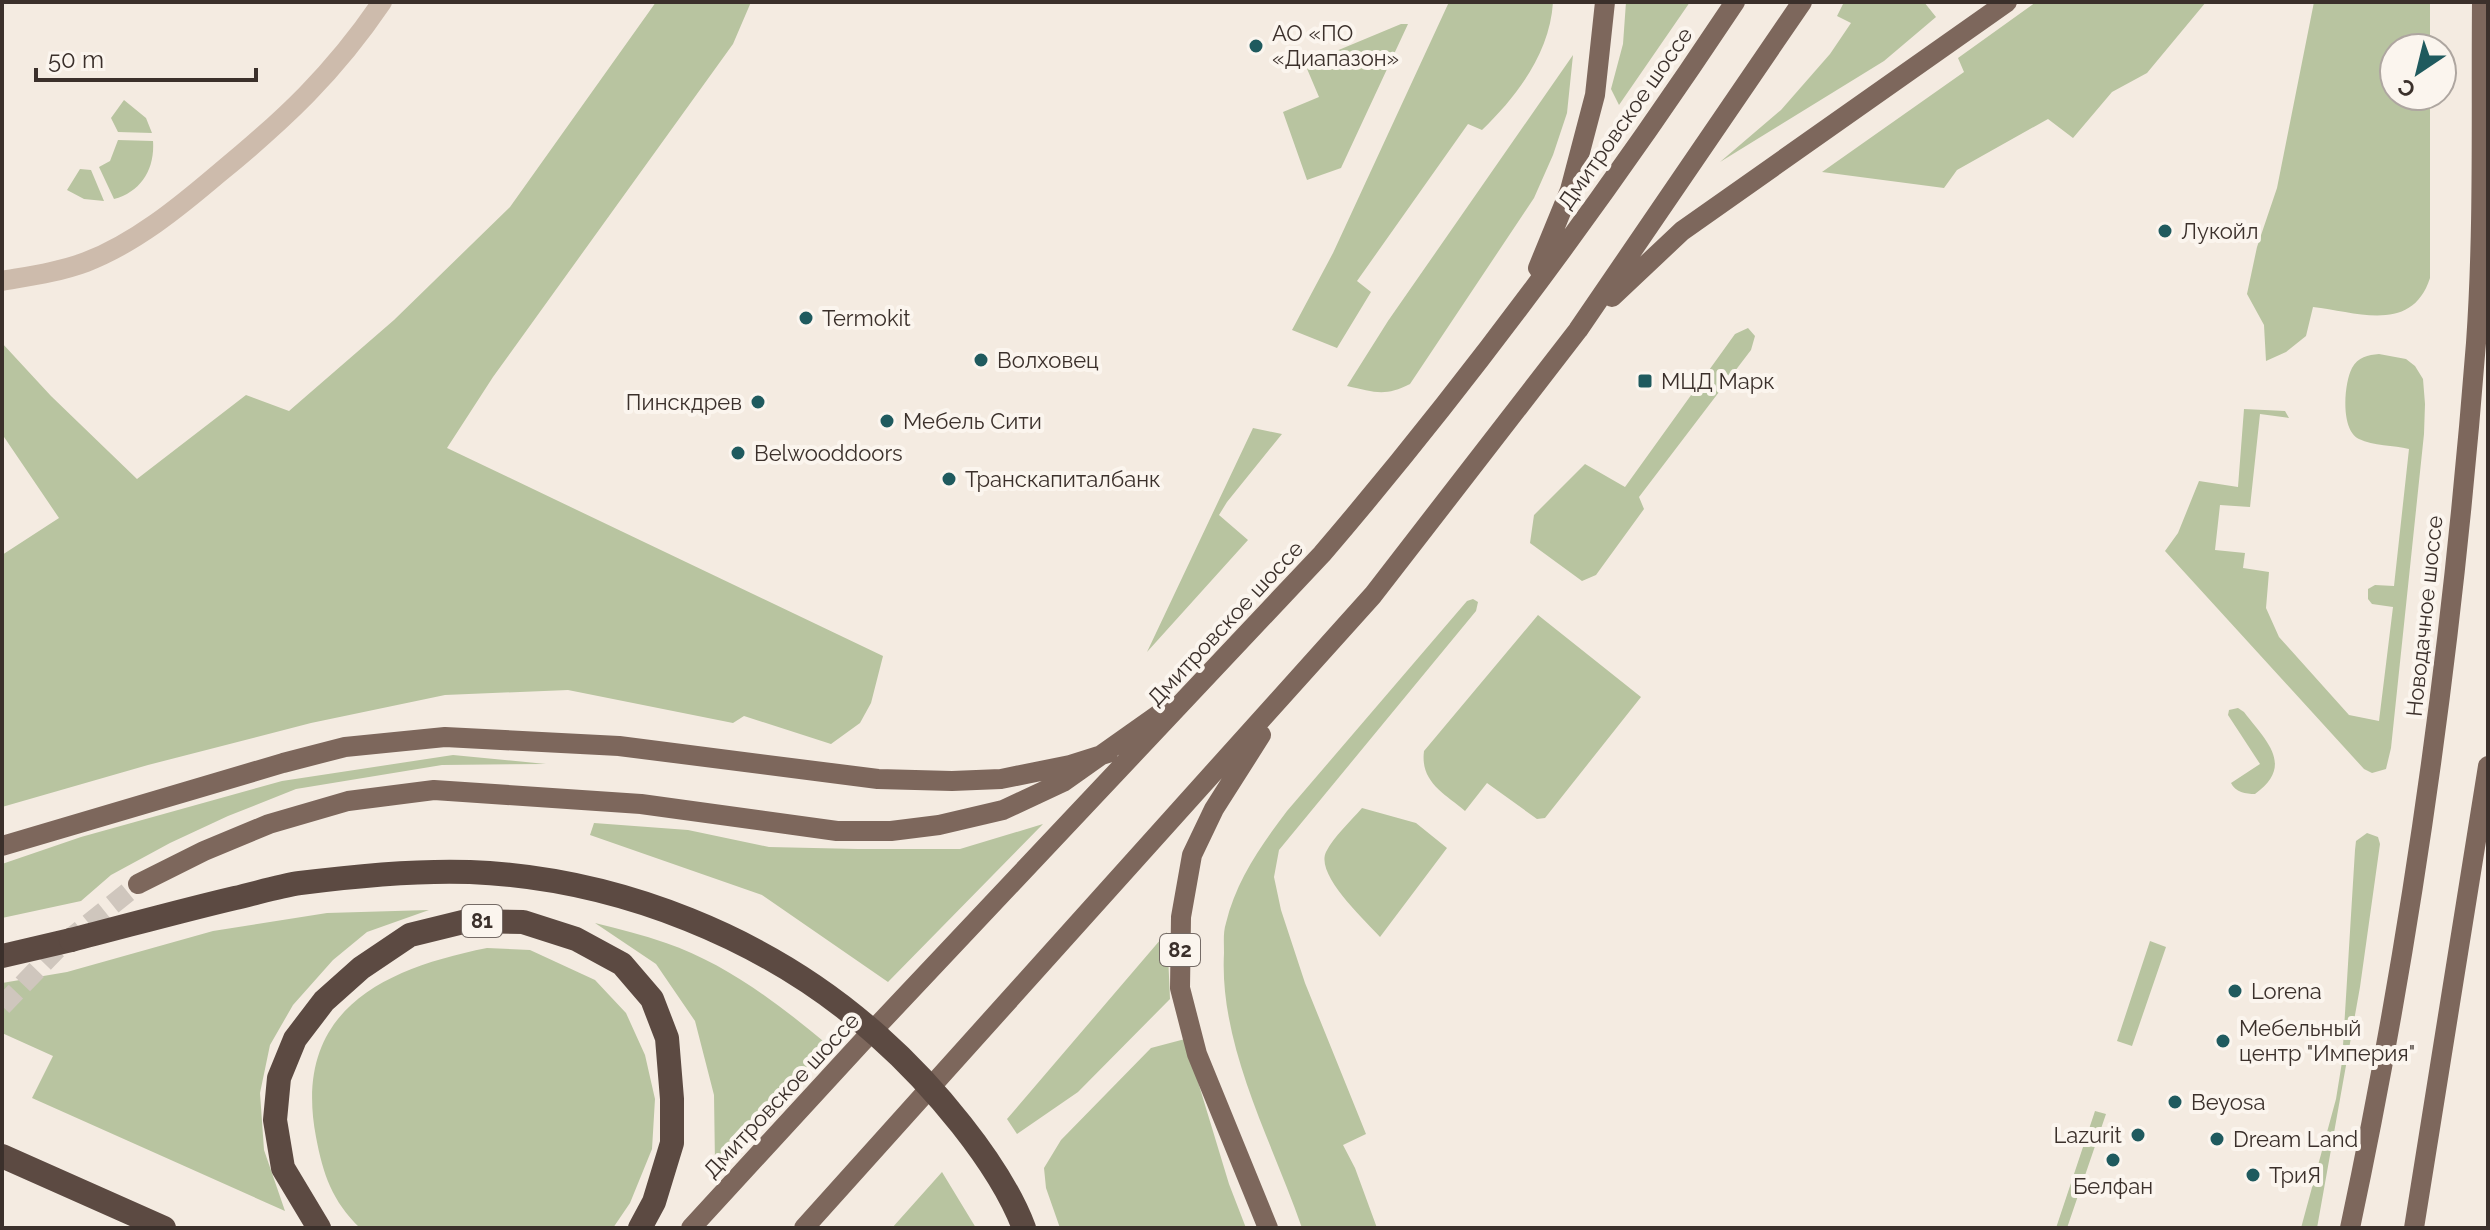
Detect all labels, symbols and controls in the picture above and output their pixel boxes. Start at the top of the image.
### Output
place label: АО «ПО «Диапазон» [1272,20,1399,71]
street label: Дмитровское шоссе [1552,22,1698,214]
scale bar [36,32,256,82]
north arrow [2378,32,2458,112]
marker: АО «ПО «Диапазон» [1247,37,1265,55]
text: 50 m [48,45,104,74]
text: С [2393,73,2420,103]
place label: Лукойл [2181,218,2258,244]
marker: Лукойл [2156,222,2174,240]
place label: Termokit [822,305,911,331]
marker: Termokit [797,309,815,327]
place label: Волховец [997,347,1099,373]
marker: Волховец [972,351,990,369]
place label: МЦД Марк [1661,368,1775,394]
marker: МЦД Марк [1636,372,1654,390]
place label: Пинскдрев [626,389,742,415]
marker: Пинскдрев [749,393,767,411]
place label: Мебель Сити [903,408,1042,434]
marker: Мебель Сити [878,412,896,430]
place label: Belwooddoors [754,440,903,466]
marker: Belwooddoors [729,444,747,462]
place label: Транскапиталбанк [965,466,1160,492]
marker: Транскапиталбанк [940,470,958,488]
street label: Новодачное шоссе [2401,514,2447,718]
street label: Дмитровское шоссе [1142,535,1308,711]
road number: 81 [462,905,502,937]
road number: 82 [1160,934,1200,966]
place label: Lorena [2251,978,2322,1004]
marker: Lorena [2226,982,2244,1000]
street label: Дмитровское шоссе [698,1007,864,1183]
place label: Мебельный центр "Империя" [2239,1015,2415,1066]
marker: Мебельный центр "Империя" [2214,1032,2232,1050]
place label: Beyosa [2191,1089,2265,1115]
marker: Beyosa [2166,1093,2184,1111]
place label: Lazurit [2053,1122,2123,1148]
marker: Lazurit [2129,1126,2147,1144]
place label: Dream Land [2233,1126,2358,1152]
marker: Dream Land [2208,1130,2226,1148]
marker: Белфан [2104,1151,2122,1169]
place label: ТриЯ [2269,1162,2321,1188]
marker: ТриЯ [2244,1166,2262,1184]
place label: Белфан [2073,1173,2153,1199]

